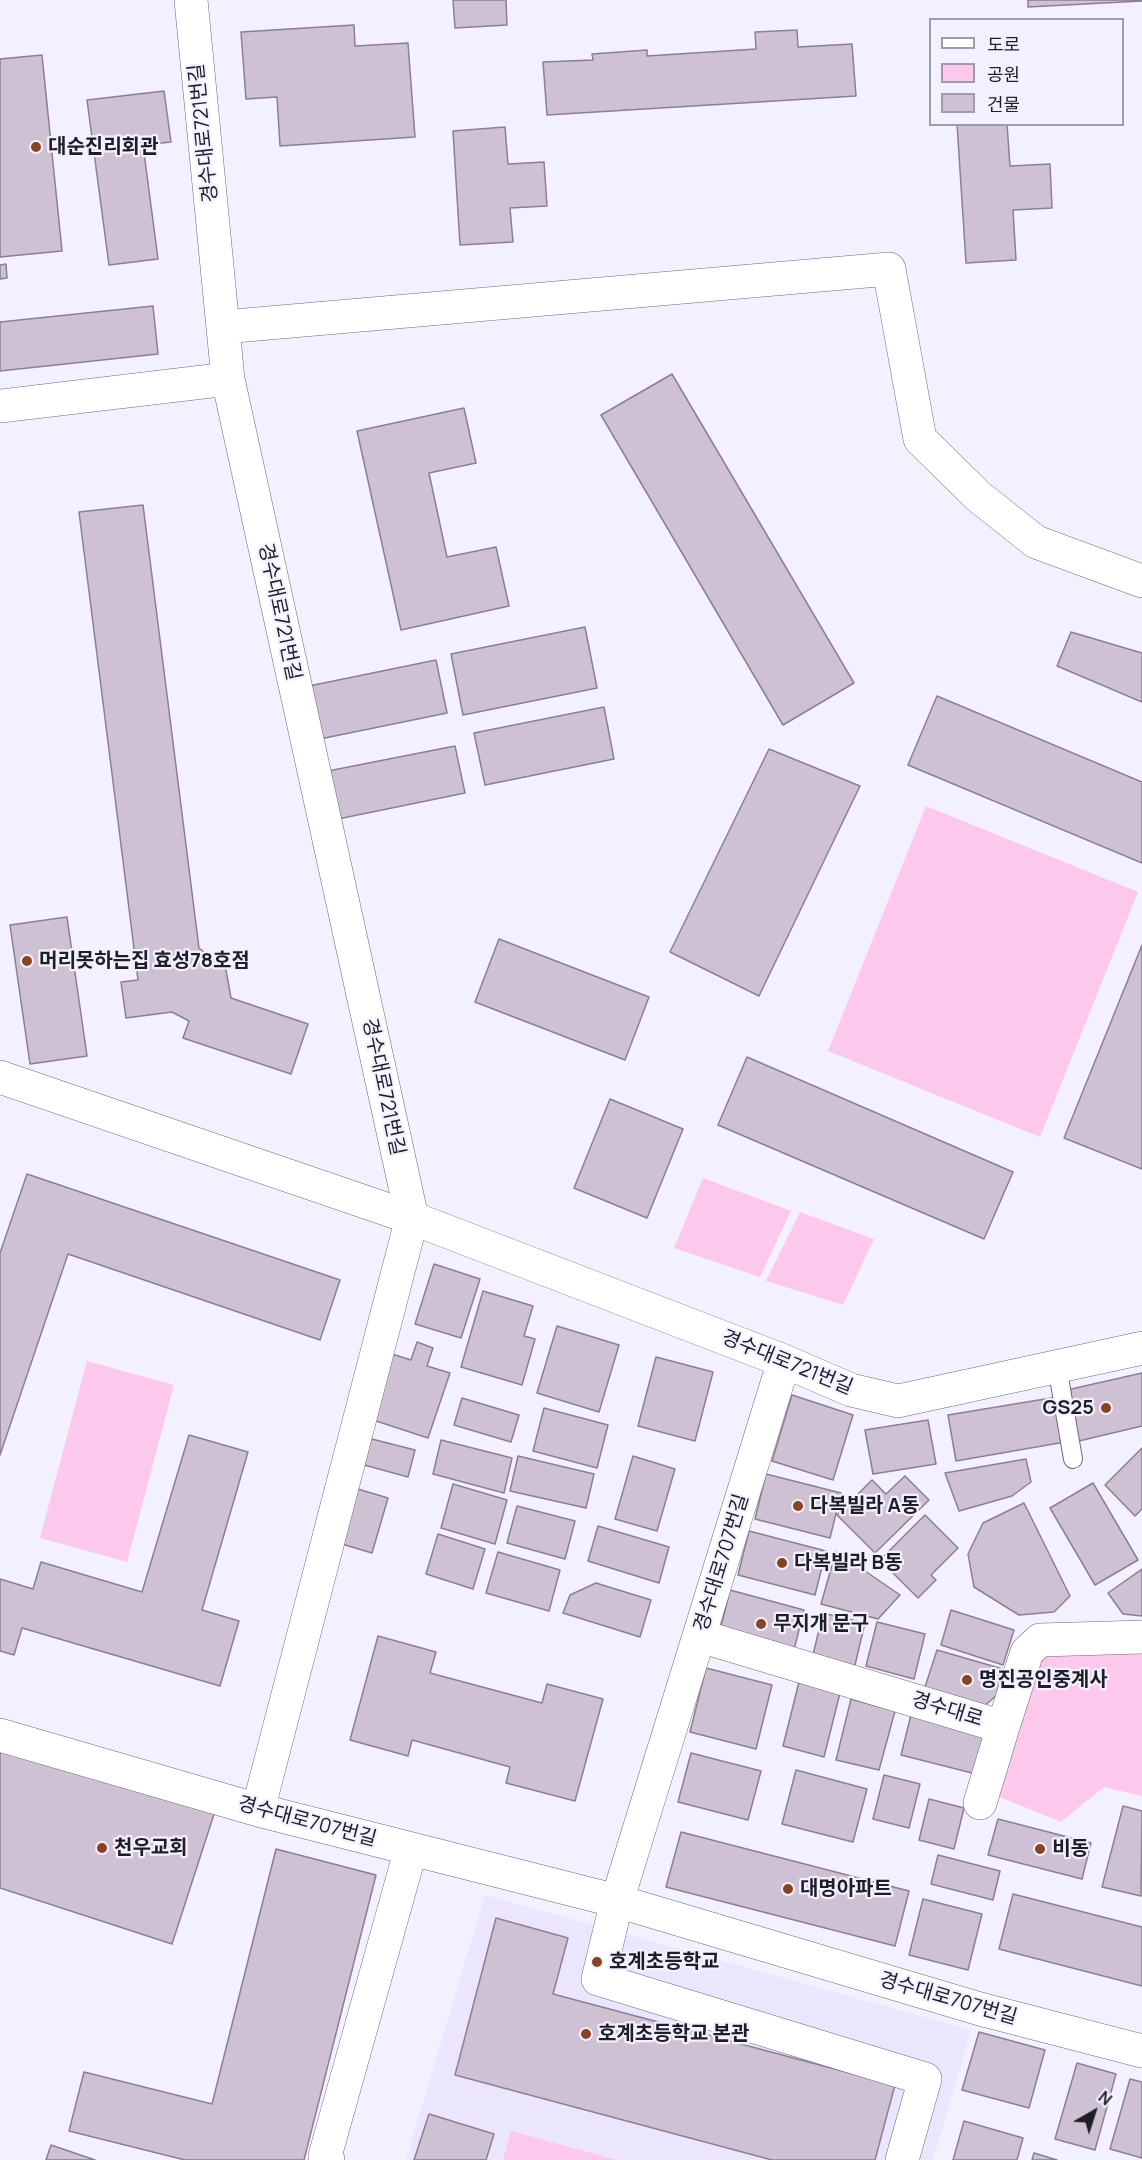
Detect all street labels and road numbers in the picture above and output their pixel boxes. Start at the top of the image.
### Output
street label: 경수대로721번길 [185,62,223,204]
street label: 경수대로721번길 [253,541,305,683]
street label: 경수대로721번길 [357,1016,409,1158]
street label: 경수대로721번길 [718,1326,856,1400]
street label: 경수대로707번길 [690,1491,754,1635]
street label: 경수대로 [908,1688,986,1732]
street label: 경수대로707번길 [235,1792,379,1852]
street label: 경수대로707번길 [876,1968,1020,2030]

